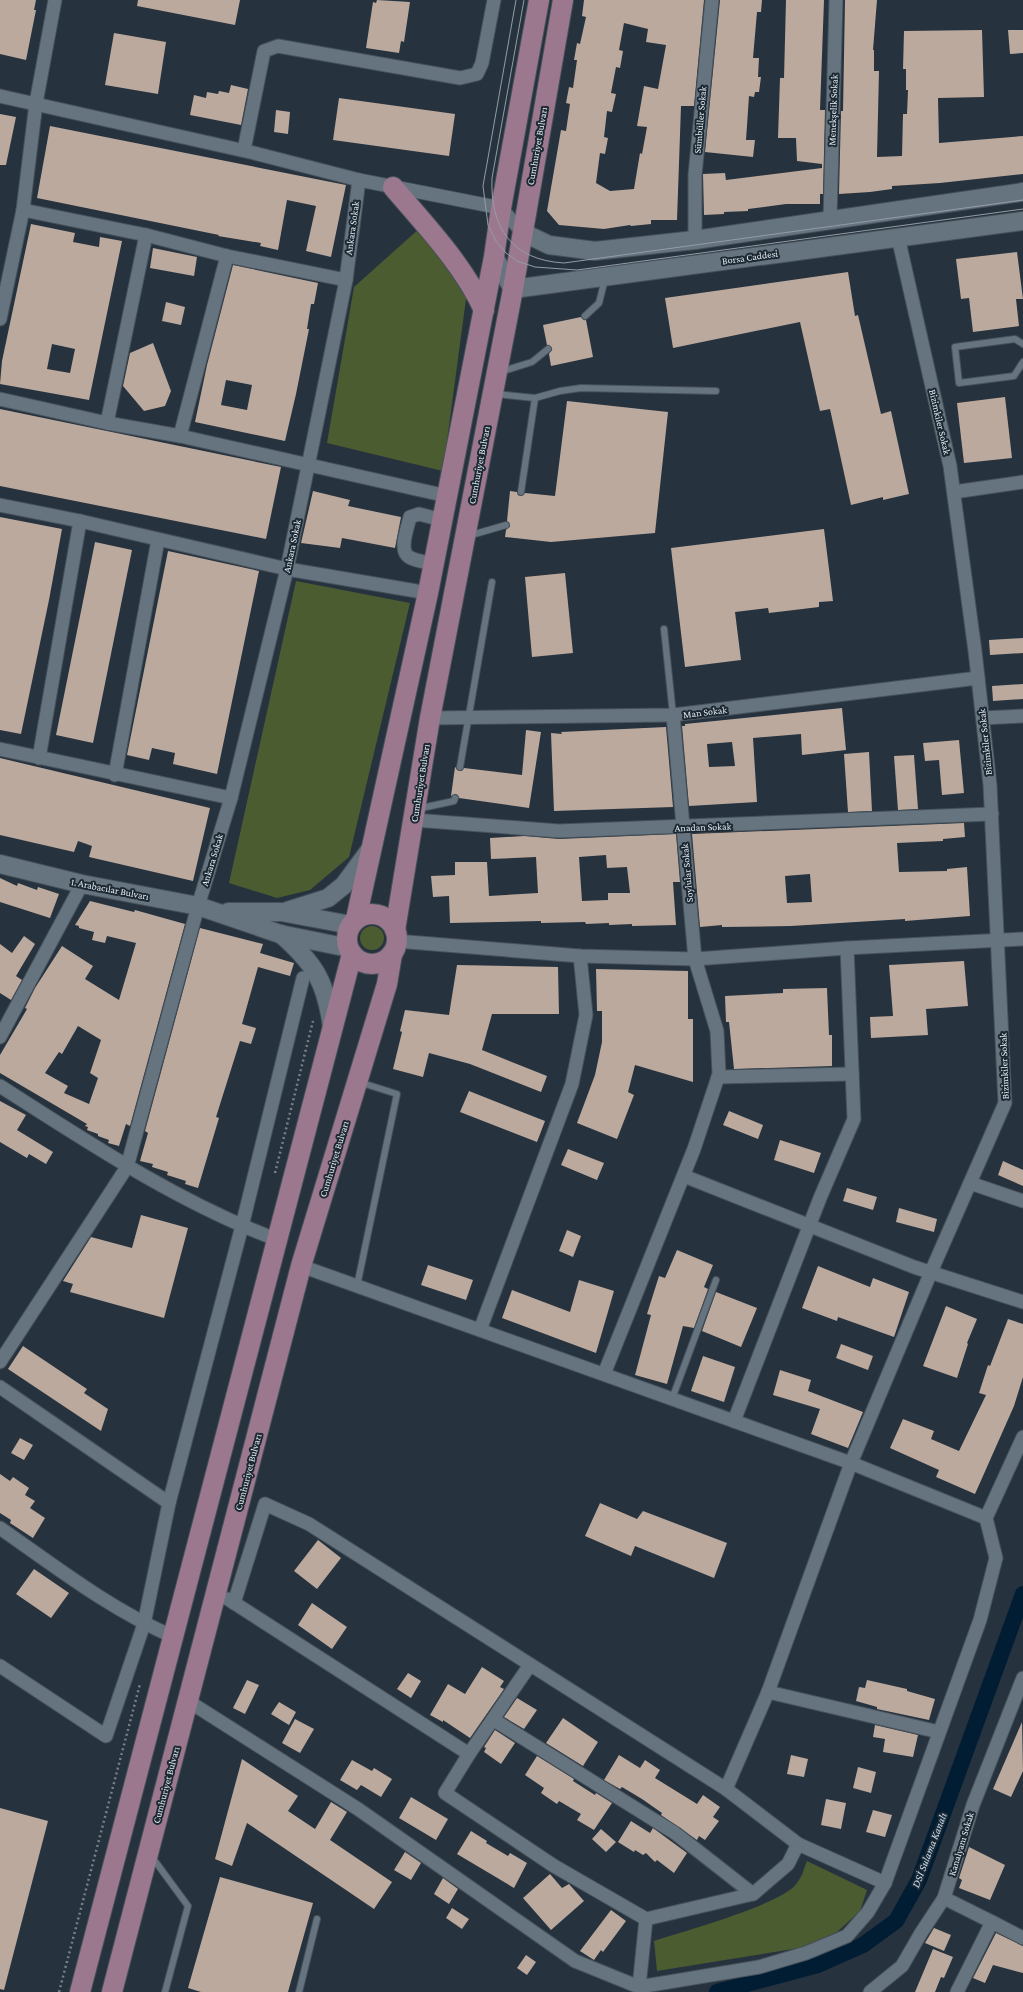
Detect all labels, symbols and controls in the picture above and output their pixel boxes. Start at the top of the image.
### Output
street label: Menekşelik Sokak [826,74,840,146]
street label: Sümbüller Sokak [692,86,708,154]
street label: Cumhuriyet Bulvarı [525,106,549,186]
street label: Ankara Sokak [343,200,361,256]
street label: Borsa Caddesi [721,248,779,266]
street label: Bizimkiler Sokak [927,388,953,456]
street label: Cumhuriyet Bulvarı [466,425,492,505]
street label: Ankara Sokak [281,518,303,574]
street label: Man Sokak [683,704,728,720]
street label: Bizimkiler Sokak [976,708,994,776]
street label: Cumhuriyet Bulvarı [408,743,432,823]
street label: Anadan Sokak [675,821,732,833]
street label: Ankara Sokak [199,832,225,887]
street label: Soylular Sokak [679,843,695,903]
street label: 1. Arabacılar Bulvarı [70,876,150,902]
street label: Bizimkiler Sokak [997,1032,1011,1099]
street label: Cumhuriyet Bulvarı [317,1119,351,1198]
street label: Cumhuriyet Bulvarı [232,1432,264,1512]
street label: Cumhuriyet Bulvarı [150,1745,182,1825]
water label: DSİ Sulama Kanalı [909,1811,949,1889]
street label: Kanalyanı Sokak [946,1811,976,1877]

